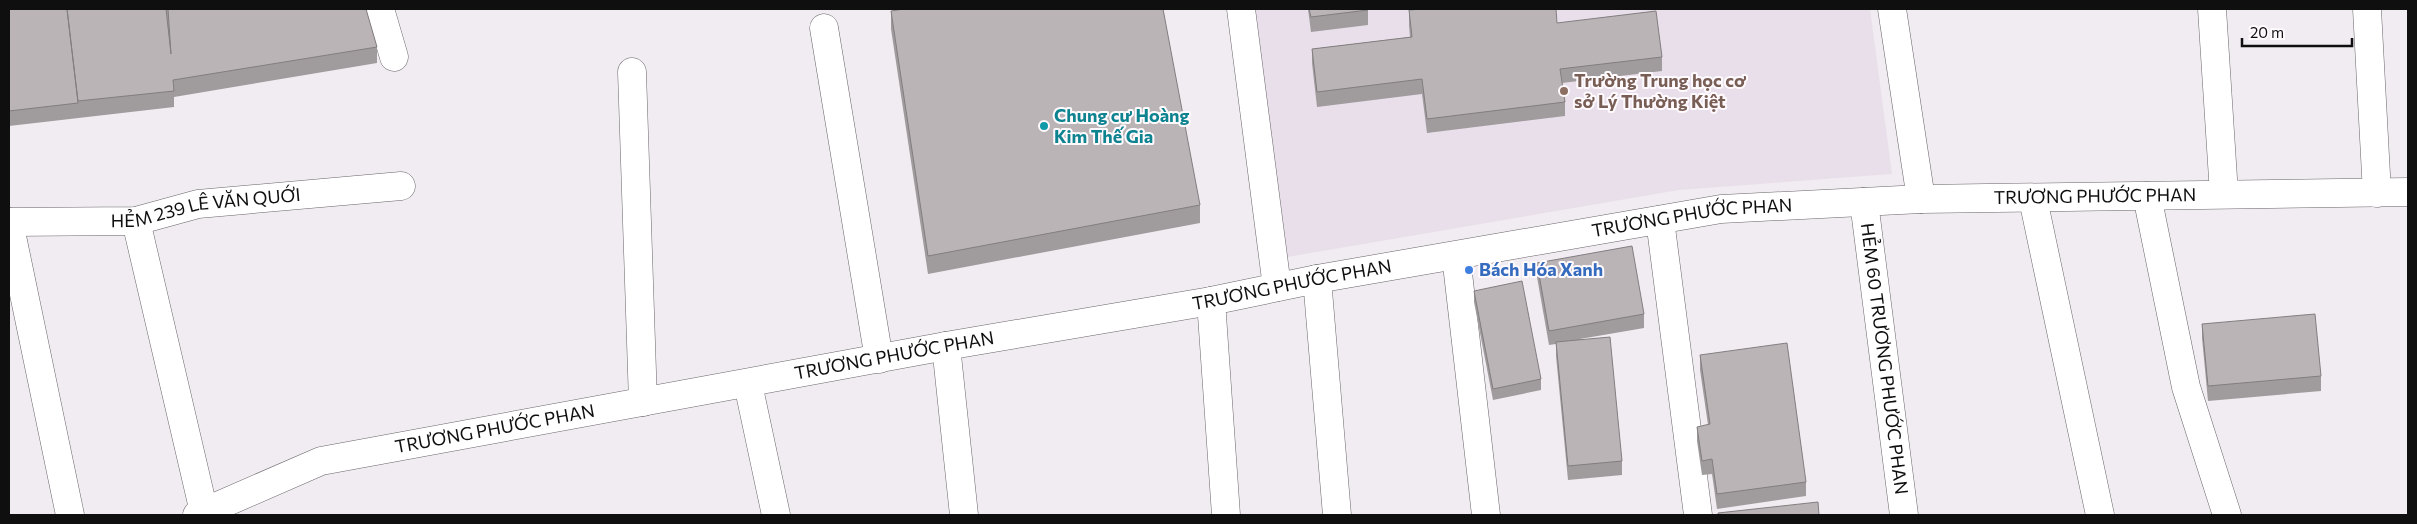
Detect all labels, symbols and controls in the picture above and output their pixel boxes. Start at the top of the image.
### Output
scale bar [2242,15,2352,47]
text: 20 m [2250,23,2284,41]
place label: Trường Trung học cơ sở Lý Thường Kiệt [1574,69,1747,112]
marker: Trường Trung học cơ sở Lý Thường Kiệt [1558,85,1570,97]
place label: Chung cư Hoàng Kim Thế Gia [1054,104,1190,147]
marker: Chung cư Hoàng Kim Thế Gia [1038,120,1050,132]
street label: HẺM 239 LÊ VĂN QUỚI [111,183,301,231]
street label: TRƯƠNG PHƯỚC PHAN [1994,183,2196,208]
street label: TRƯƠNG PHƯỚC PHAN [1590,193,1793,241]
street label: HẺM 60 TRƯƠNG PHƯỚC PHAN [1857,222,1913,496]
street label: TRƯƠNG PHƯỚC PHAN [1190,254,1393,314]
place label: Bách Hóa Xanh [1479,258,1603,280]
marker: Bách Hóa Xanh [1463,264,1475,276]
street label: TRƯƠNG PHƯỚC PHAN [792,326,995,384]
street label: TRƯƠNG PHƯỚC PHAN [393,399,596,457]

